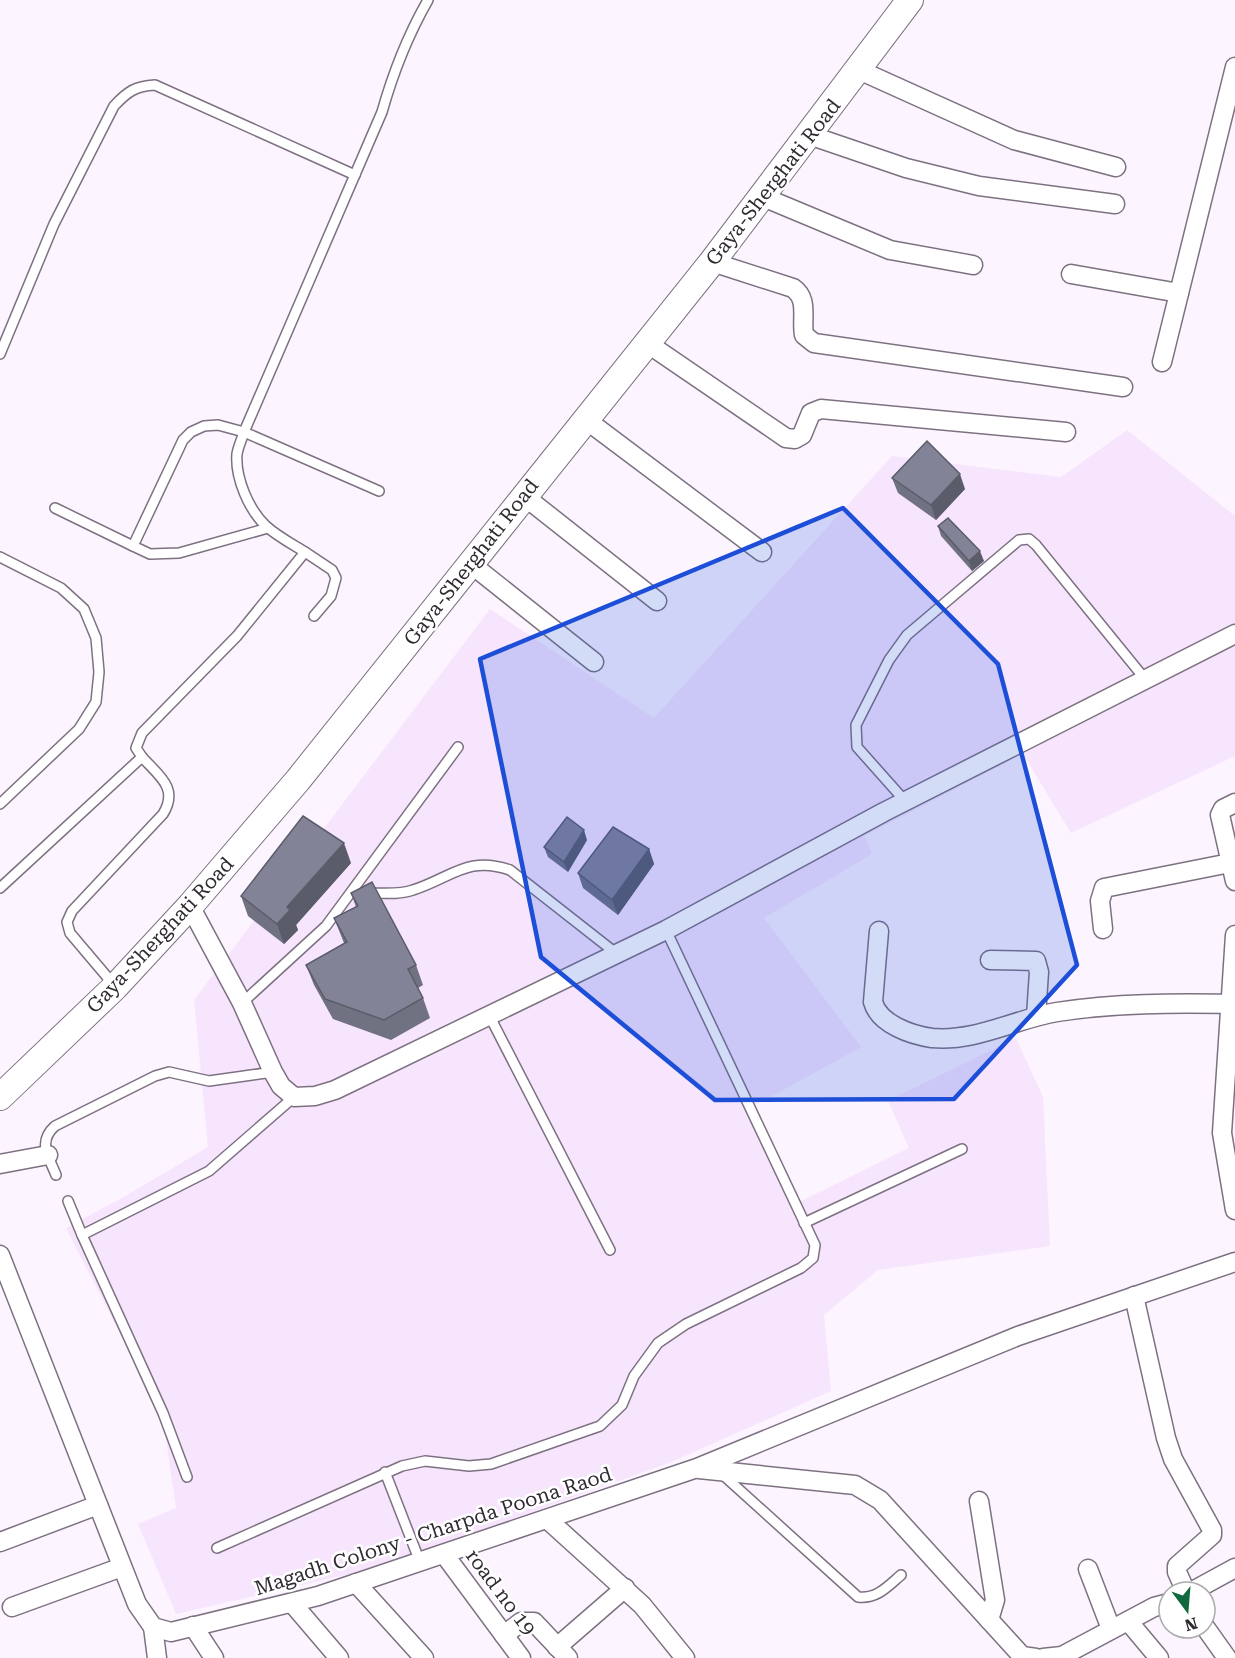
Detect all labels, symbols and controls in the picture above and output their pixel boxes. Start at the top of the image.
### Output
street label: Gaya-Sherghati Road [701,94,846,270]
street label: Gaya-Sherghati Road [399,474,544,650]
street label: Gaya-Sherghati Road [81,852,239,1018]
street label: Magadh Colony - Charpda Poona Raod [251,1462,615,1600]
street label: road no 19 [461,1544,541,1640]
north arrow [1157,1580,1217,1640]
text: N [1182,1613,1200,1635]

